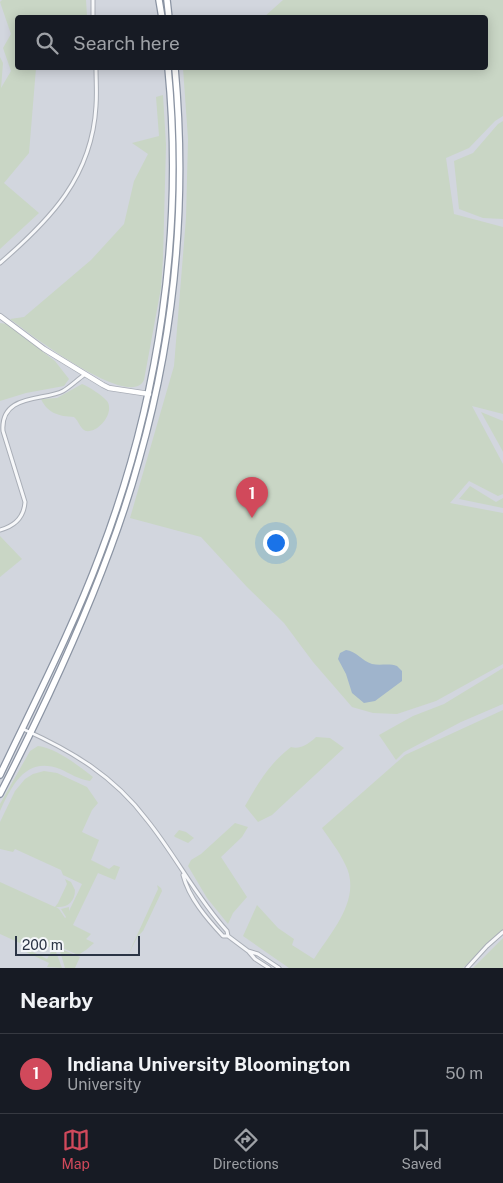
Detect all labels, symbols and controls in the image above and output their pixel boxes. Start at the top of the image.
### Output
search box [15,15,488,70]
icon: search [33,29,61,57]
text: Search here [73,32,180,54]
pin: 1 [236,477,268,518]
your location [263,530,289,556]
scale bar [15,933,140,956]
text: 200 m [22,937,63,953]
text: Nearby [20,988,93,1013]
text: Indiana University Bloomington [67,1053,350,1075]
text: 1 [33,1064,39,1083]
text: 50 m [445,1064,483,1083]
text: University [67,1075,141,1094]
tab: Map [61,1126,90,1172]
tab: Directions [213,1126,279,1172]
tab: Saved [401,1126,442,1172]

